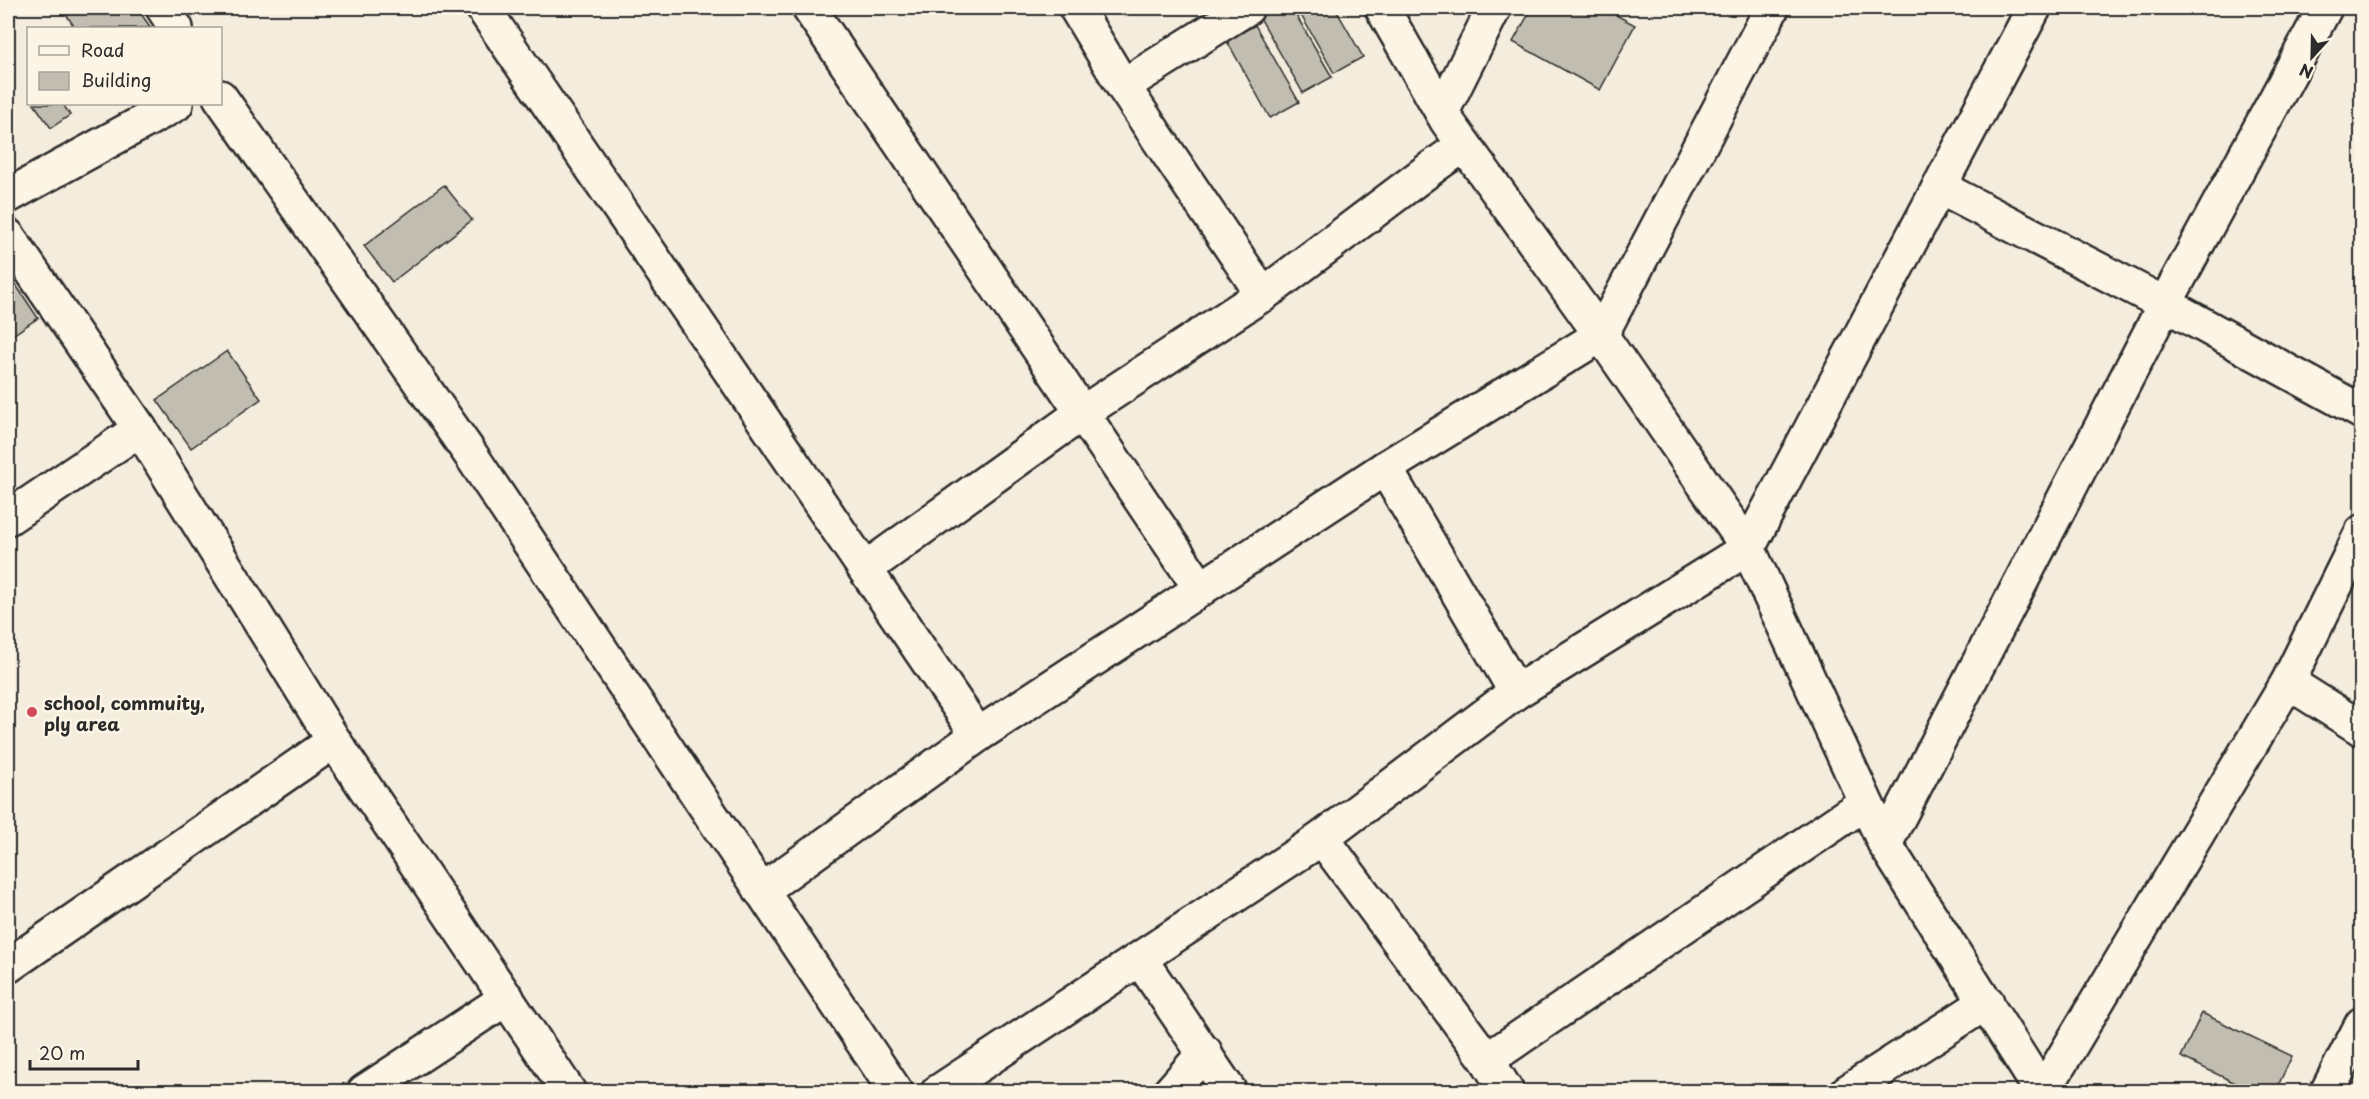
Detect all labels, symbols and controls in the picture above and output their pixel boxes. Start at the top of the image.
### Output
legend [27,27,222,105]
north arrow [2282,27,2342,87]
text: Road [81,36,125,63]
text: N [2296,58,2316,85]
text: Building [81,66,151,93]
place label: school, commuity, ply area [44,689,205,737]
marker: school, commuity, ply area [25,705,39,719]
scale bar [30,1033,138,1071]
text: 20 m [39,1039,85,1066]

